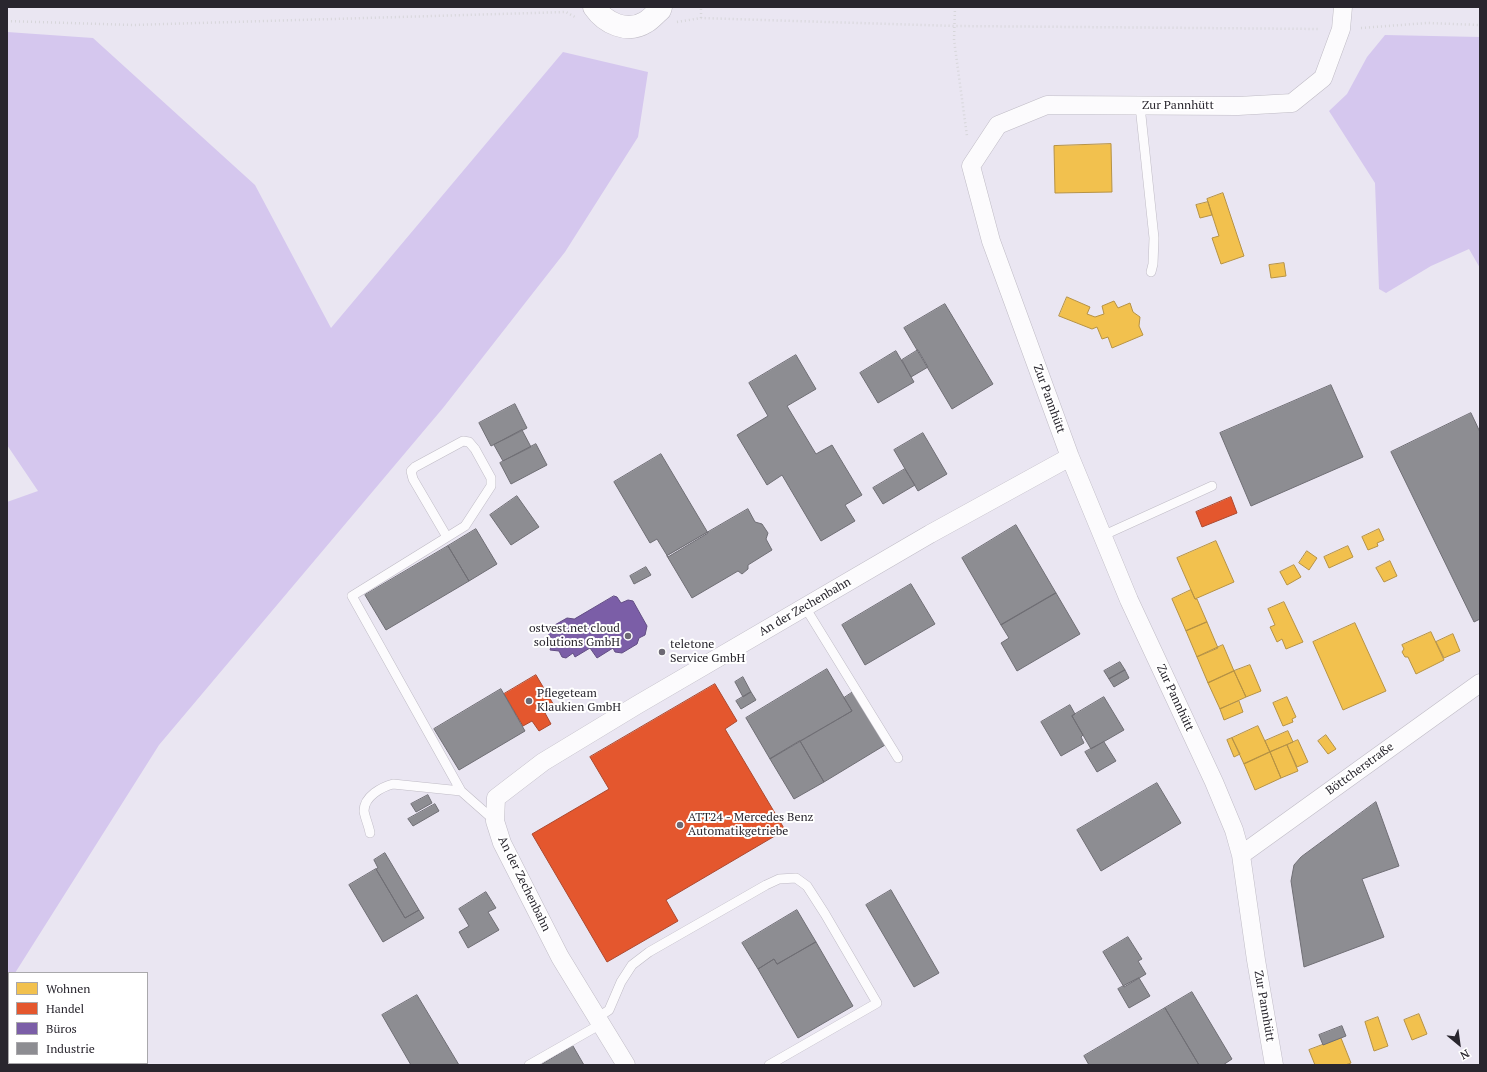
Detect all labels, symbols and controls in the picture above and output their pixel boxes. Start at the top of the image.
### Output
street label: Zur Pannhütt [1142,99,1214,113]
street label: Zur Pannhütt [1030,363,1068,435]
street label: An der Zechenbahn [756,575,854,639]
place label: ostvest.net cloud solutions GmbH [529,622,620,650]
marker: ostvest.net cloud solutions GmbH [623,631,633,641]
place label: teletone Service GmbH [670,638,745,666]
marker: teletone Service GmbH [657,647,667,657]
street label: Zur Pannhütt [1153,662,1197,734]
place label: Pflegeteam Klaukien GmbH [537,687,621,715]
marker: Pflegeteam Klaukien GmbH [524,696,534,706]
street label: Böttcherstraße [1323,740,1397,798]
place label: ATT24 - Mercedes Benz Automatikgetriebe [688,811,813,839]
marker: ATT24 - Mercedes Benz Automatikgetriebe [675,820,685,830]
street label: An der Zechenbahn [495,834,553,934]
street label: Zur Pannhütt [1251,969,1277,1043]
legend [8,972,148,1064]
text: Wohnen [46,981,90,996]
text: Handel [46,1001,84,1016]
text: Büros [46,1021,77,1036]
north arrow [1439,1024,1479,1064]
text: Industrie [46,1041,95,1056]
text: N [1458,1046,1472,1063]

